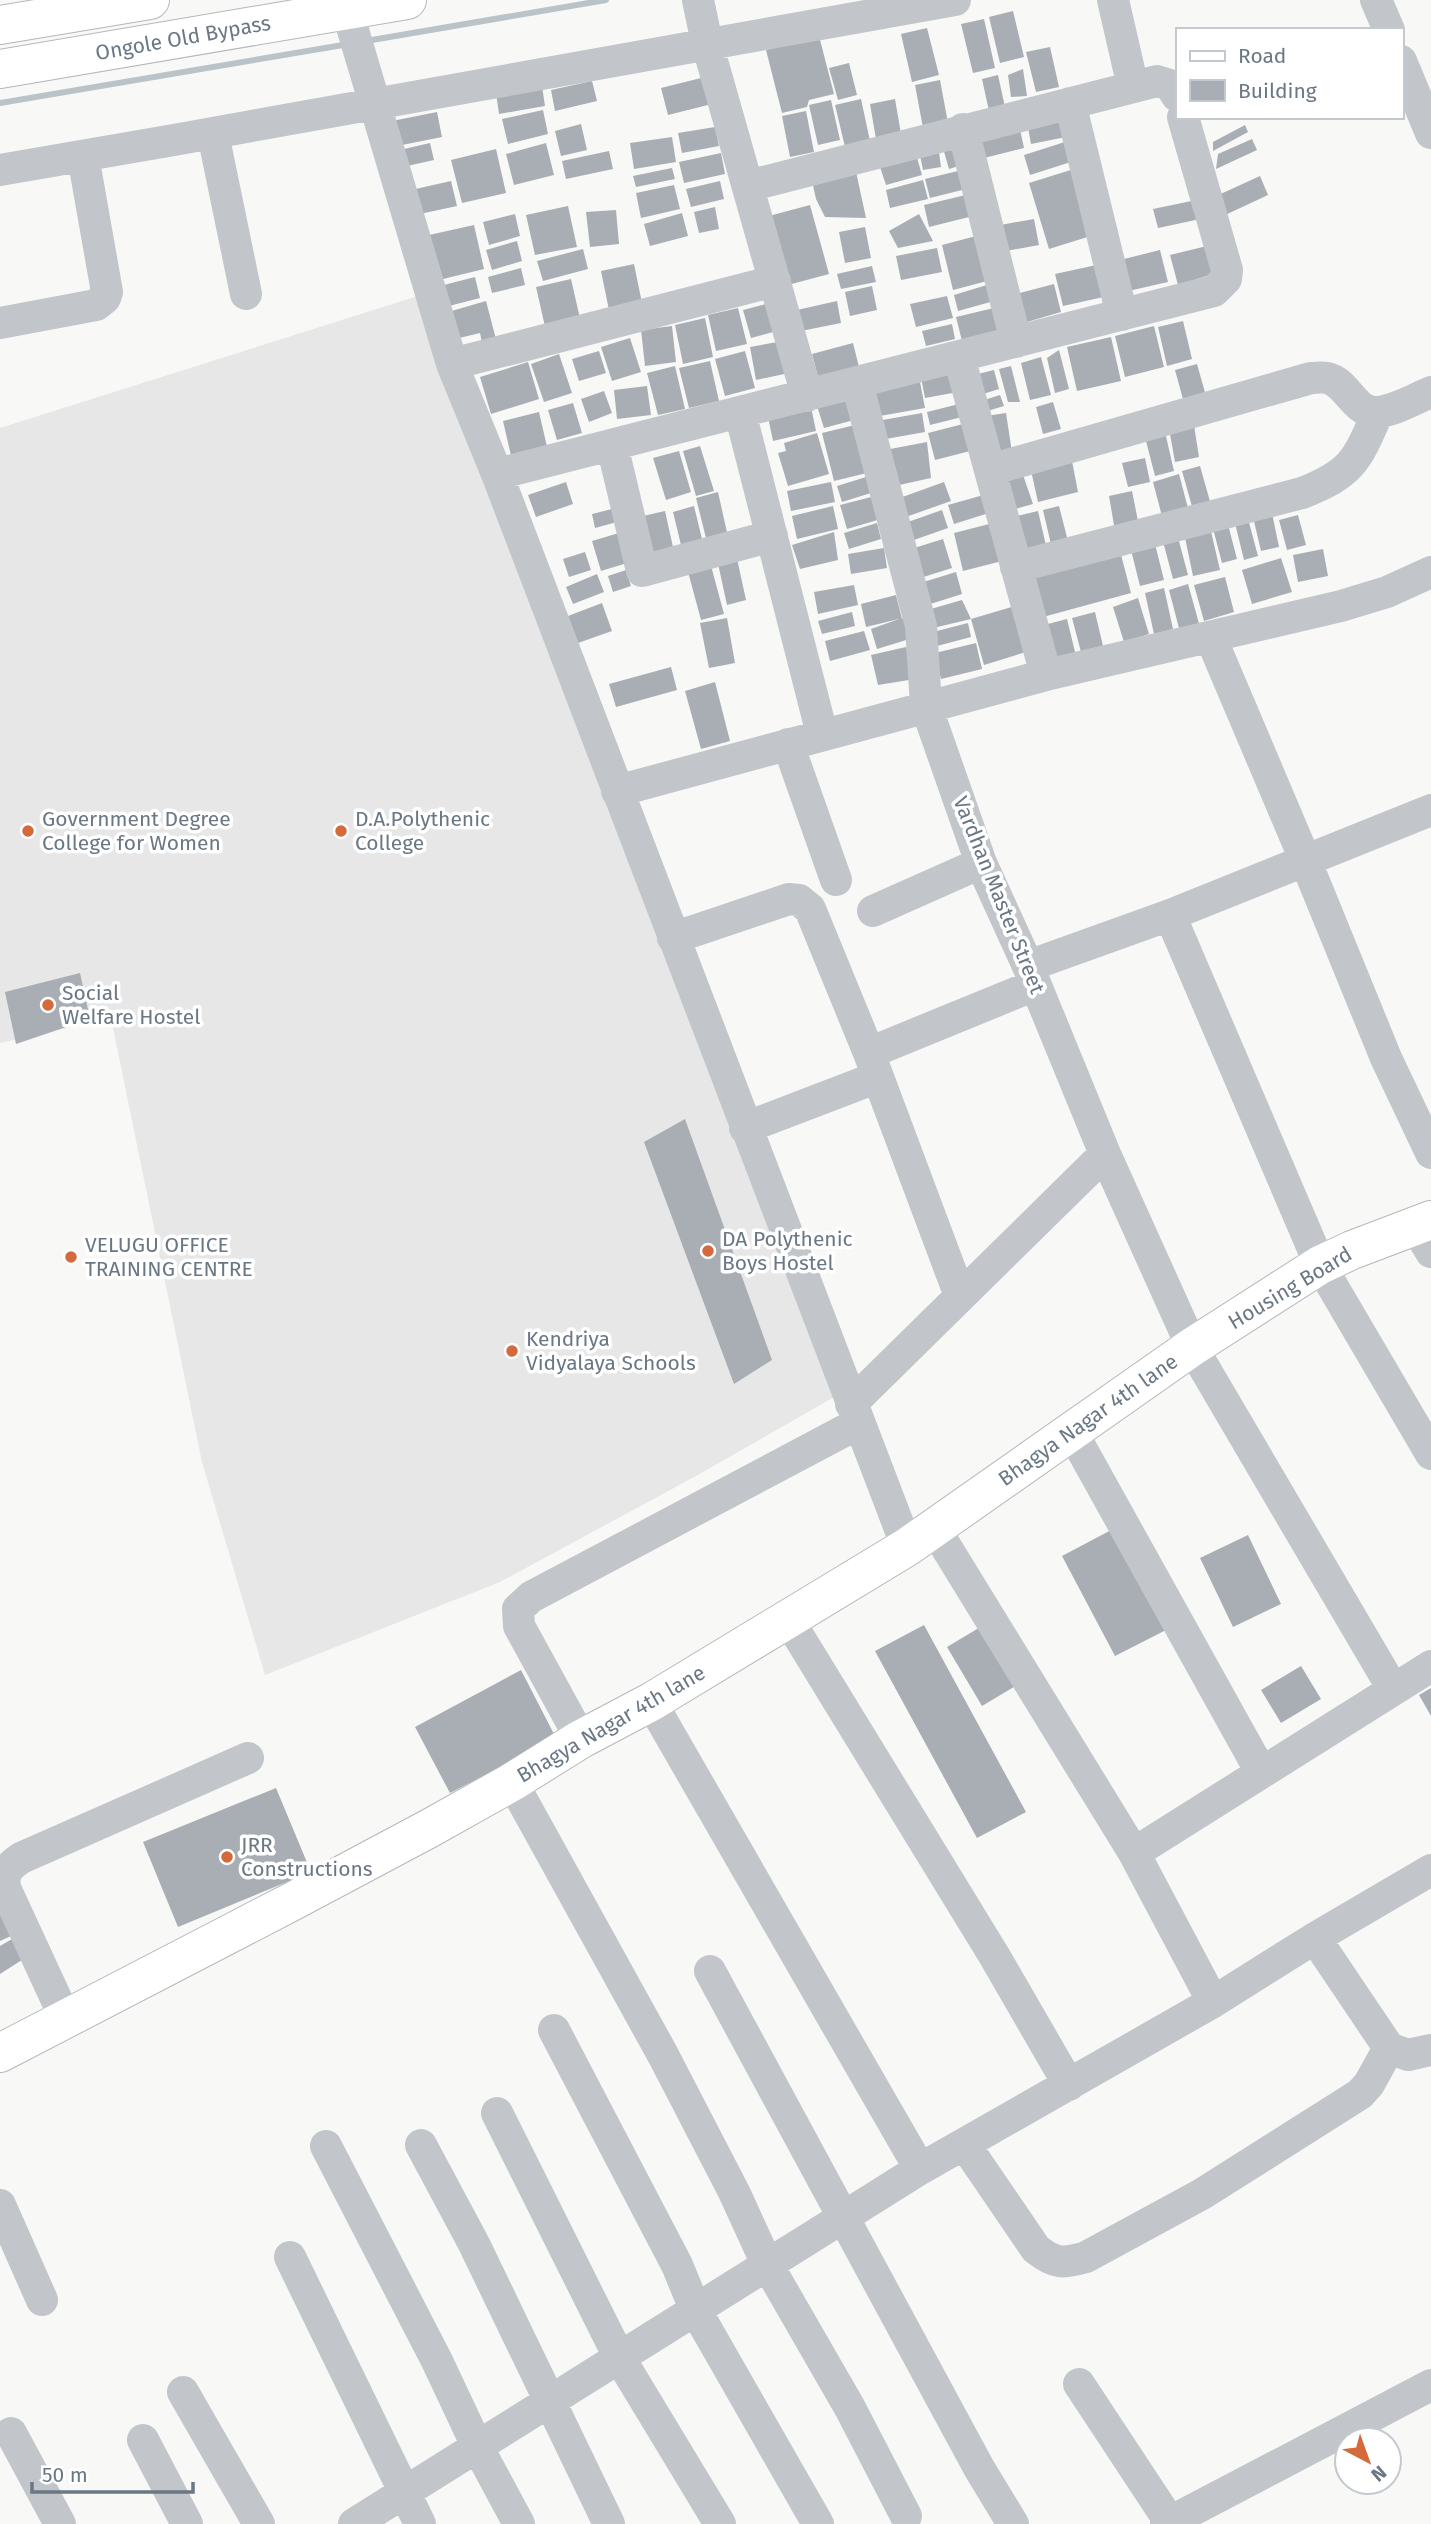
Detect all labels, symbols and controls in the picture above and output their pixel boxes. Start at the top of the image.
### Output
street label: Ongole Old Bypass [93,10,273,66]
legend [1176,28,1403,119]
text: Road [1238,43,1286,69]
text: Building [1238,78,1317,104]
street label: Vardhan Master Street [947,792,1051,998]
place label: Government Degree College for Women [42,806,231,856]
place label: D.A.Polythenic College [355,806,490,856]
marker: Government Degree College for Women [20,823,36,839]
marker: D.A.Polythenic College [333,823,349,839]
place label: Social Welfare Hostel [62,980,200,1030]
marker: Social Welfare Hostel [40,997,56,1013]
place label: DA Polythenic Boys Hostel [722,1226,853,1276]
place label: VELUGU OFFICE TRAINING CENTRE [85,1232,253,1282]
street label: Housing Board [1223,1241,1357,1335]
marker: DA Polythenic Boys Hostel [700,1243,716,1259]
marker: VELUGU OFFICE TRAINING CENTRE [63,1249,79,1265]
place label: Kendriya Vidyalaya Schools [526,1326,696,1376]
marker: Kendriya Vidyalaya Schools [504,1343,520,1359]
street label: Bhagya Nagar 4th lane [993,1348,1183,1492]
street label: Bhagya Nagar 4th lane [512,1659,710,1789]
place label: JRR Constructions [241,1832,373,1882]
marker: JRR Constructions [219,1849,235,1865]
north arrow [1333,2426,1403,2496]
scale bar [32,2450,192,2494]
text: N [1367,2461,1391,2486]
text: 50 m [42,2462,88,2488]

